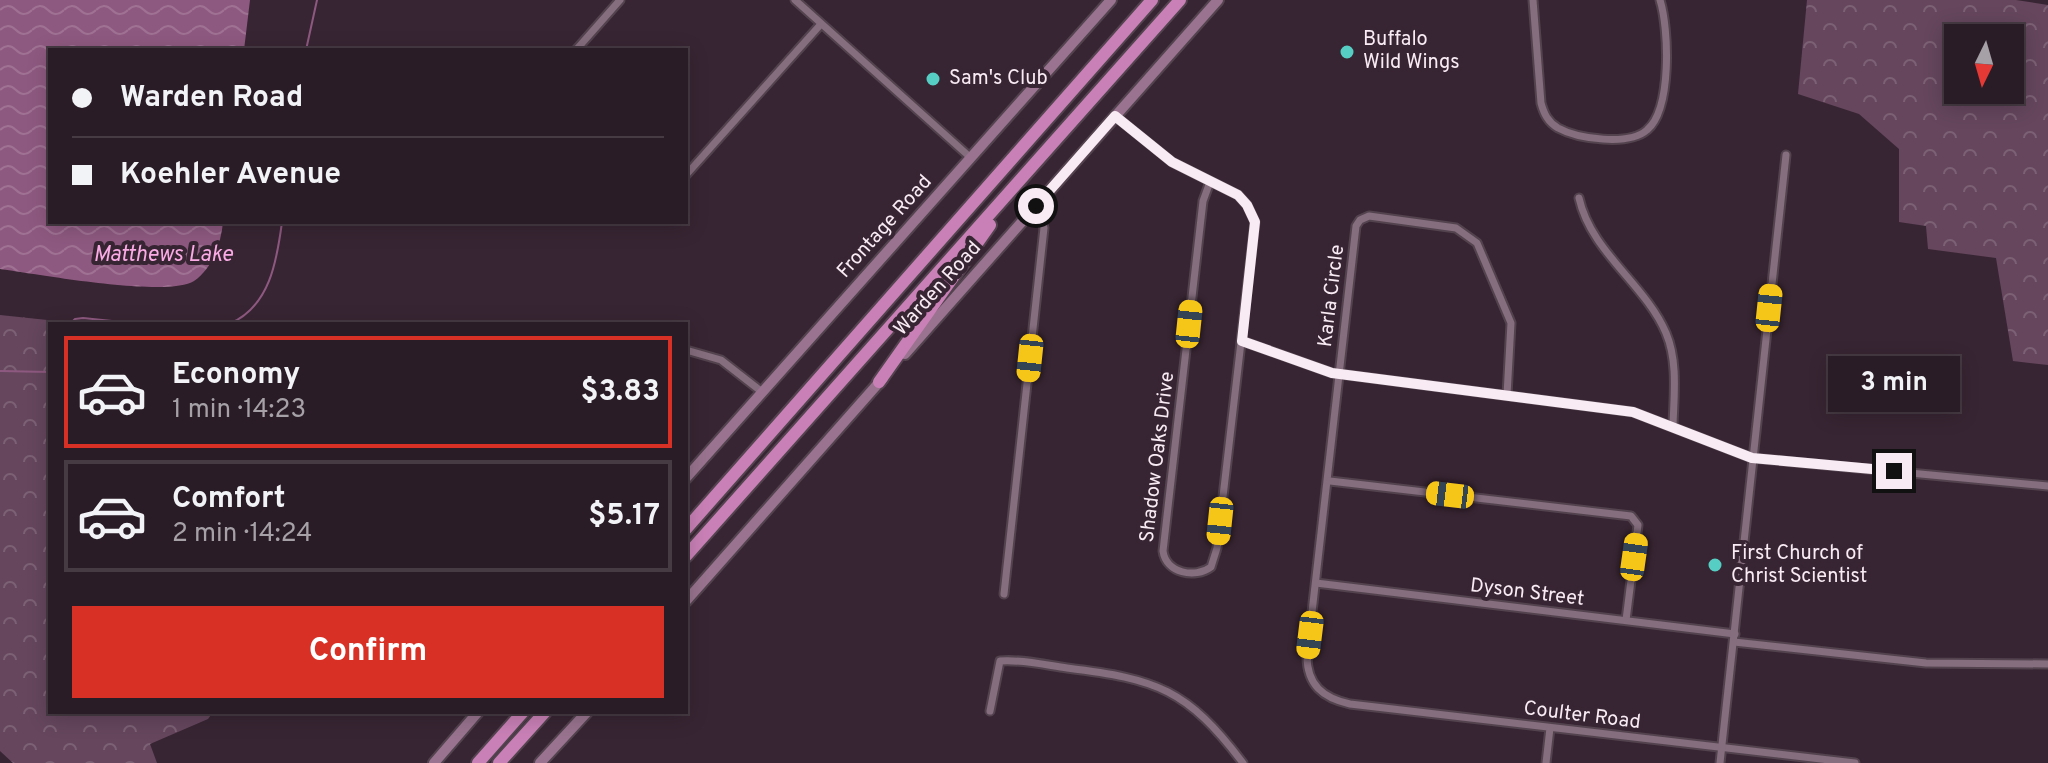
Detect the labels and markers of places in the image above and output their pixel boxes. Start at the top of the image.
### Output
place label: Buffalo Wild Wings [1363,27,1460,76]
marker: Buffalo Wild Wings [1338,43,1356,61]
place label: Sam's Club [949,66,1048,92]
marker: Sam's Club [924,70,942,88]
place label: First Church of Christ Scientist [1731,541,1867,590]
marker: First Church of Christ Scientist [1706,556,1724,574]

